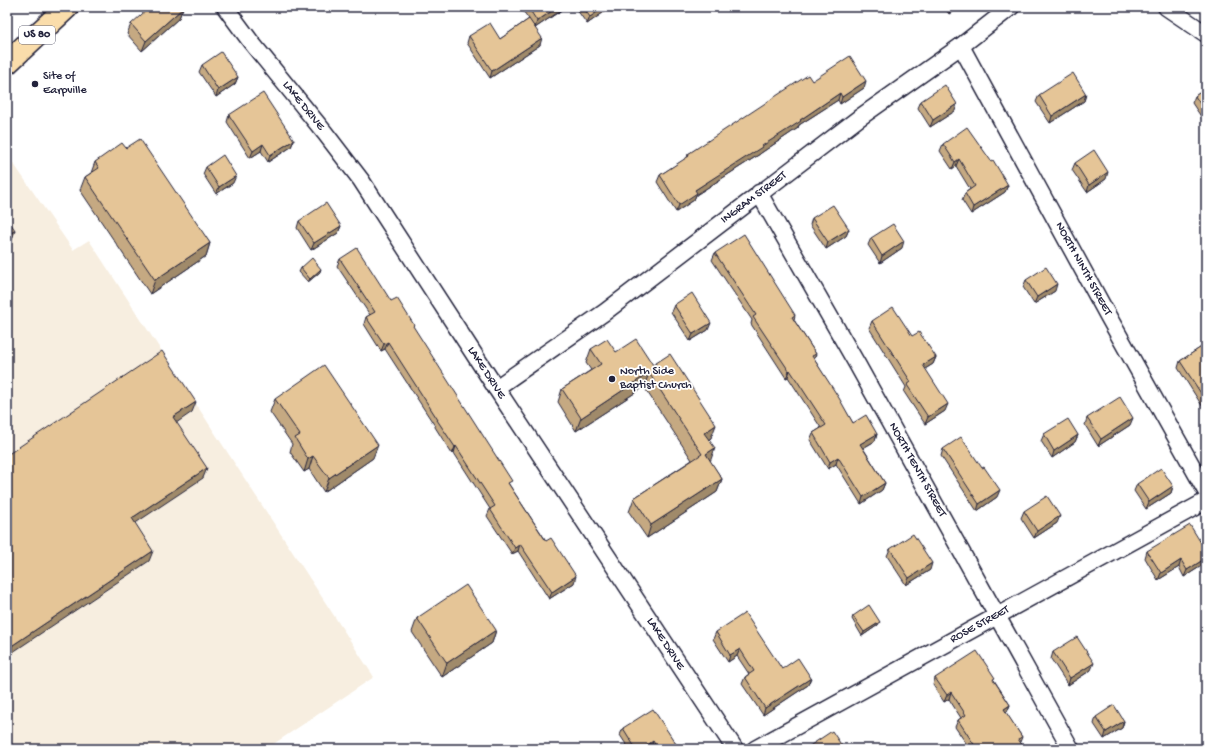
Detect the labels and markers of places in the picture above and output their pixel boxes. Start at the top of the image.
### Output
place label: Site of Earpville [43,70,87,98]
marker: Site of Earpville [30,79,40,89]
place label: North Side Baptist Church [619,365,692,393]
marker: North Side Baptist Church [607,374,617,384]

